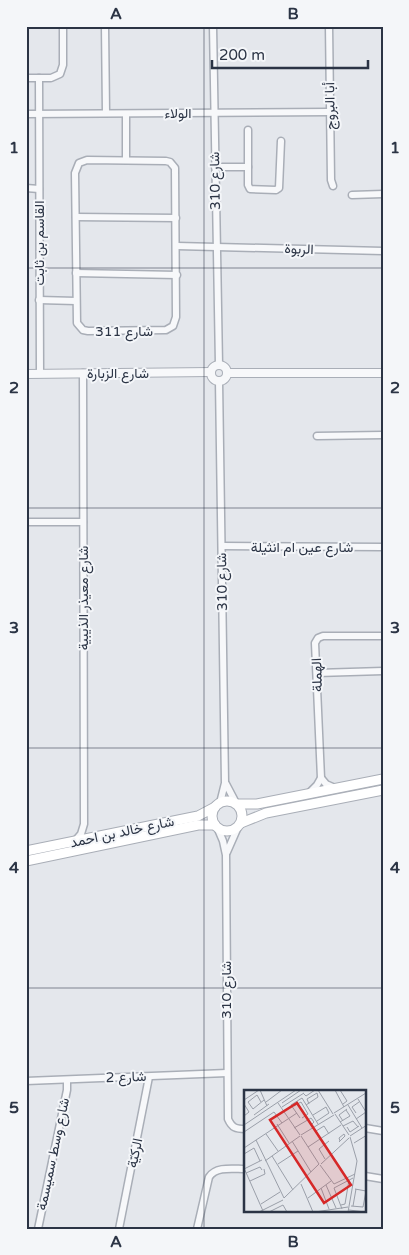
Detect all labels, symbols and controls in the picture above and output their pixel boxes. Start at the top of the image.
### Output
text: A [110,4,122,24]
text: B [287,4,299,24]
scale bar [212,38,368,70]
text: 200 m [219,46,265,64]
street label: أبا البروج [321,82,341,130]
street label: الولاء [164,105,192,122]
text: 1 [9,138,19,158]
text: 1 [390,138,400,158]
street label: شارع 310 [206,152,226,210]
street label: القاسم بن ثابت [31,201,48,285]
street label: الربوة [284,240,314,258]
street label: شارع 311 [95,323,153,342]
street label: شارع الزبارة [87,365,149,384]
text: 2 [9,378,19,398]
text: 2 [390,378,400,398]
street label: شارع عين ام انثيلة [251,539,353,558]
street label: شارع معيذر الذيبية [75,546,94,650]
street label: شارع 310 [213,553,233,611]
text: 3 [9,618,19,638]
text: 3 [390,618,400,638]
street label: الهملة [308,658,326,692]
street label: شارع خالد بن احمد [68,813,176,853]
text: 4 [9,858,19,878]
text: 4 [390,858,400,878]
street label: شارع 310 [218,961,237,1019]
street label: شارع 2 [105,1068,147,1088]
inset map [244,1090,366,1212]
street label: شارع وسط سميسمة [33,1096,75,1212]
text: 5 [9,1098,19,1118]
text: 5 [390,1098,400,1118]
street label: الركيّة [124,1137,146,1169]
text: A [110,1232,122,1252]
text: B [287,1232,299,1252]

